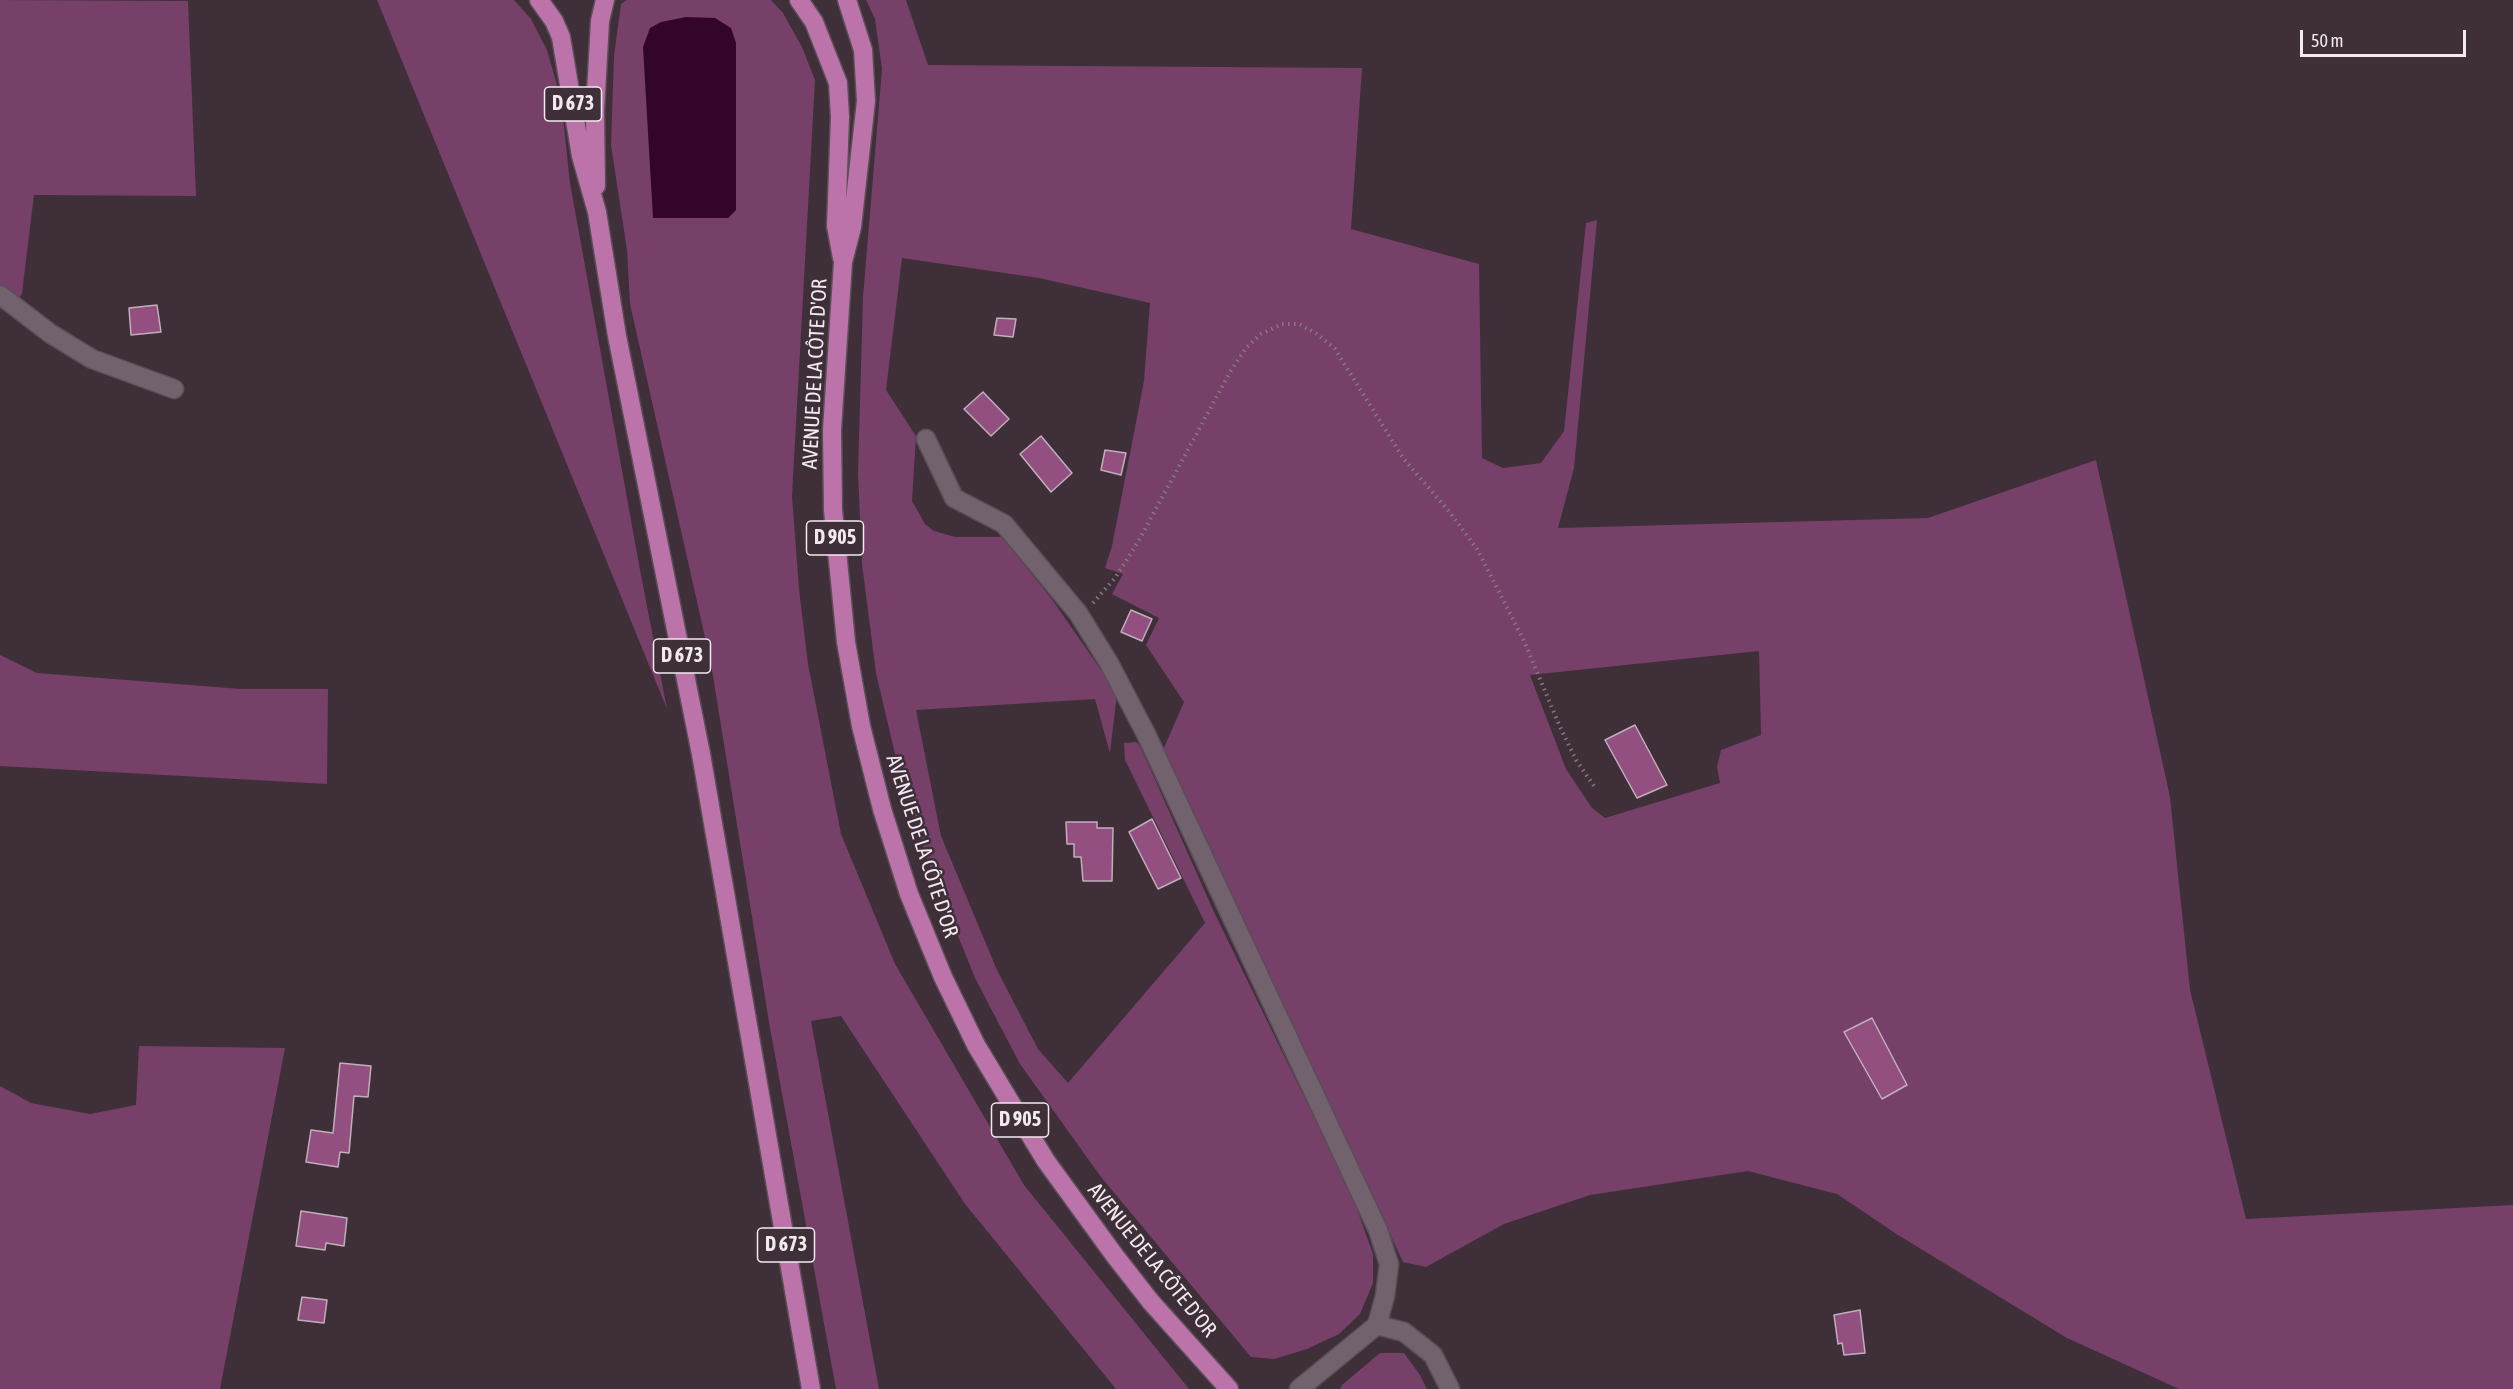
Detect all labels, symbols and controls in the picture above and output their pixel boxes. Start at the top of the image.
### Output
scale bar [2303,18,2470,56]
text: 50 m [2311,30,2343,51]
road number: D 673 [544,87,602,121]
street label: AVENUE DE LA CÔTE D'OR [797,278,833,470]
road number: D 905 [806,521,864,555]
road number: D 673 [654,639,710,673]
street label: AVENUE DE LA CÔTE D'OR [881,752,963,940]
road number: D 905 [992,1103,1048,1137]
street label: AVENUE DE LA CÔTE D'OR [1082,1178,1222,1342]
road number: D 673 [758,1228,814,1262]

